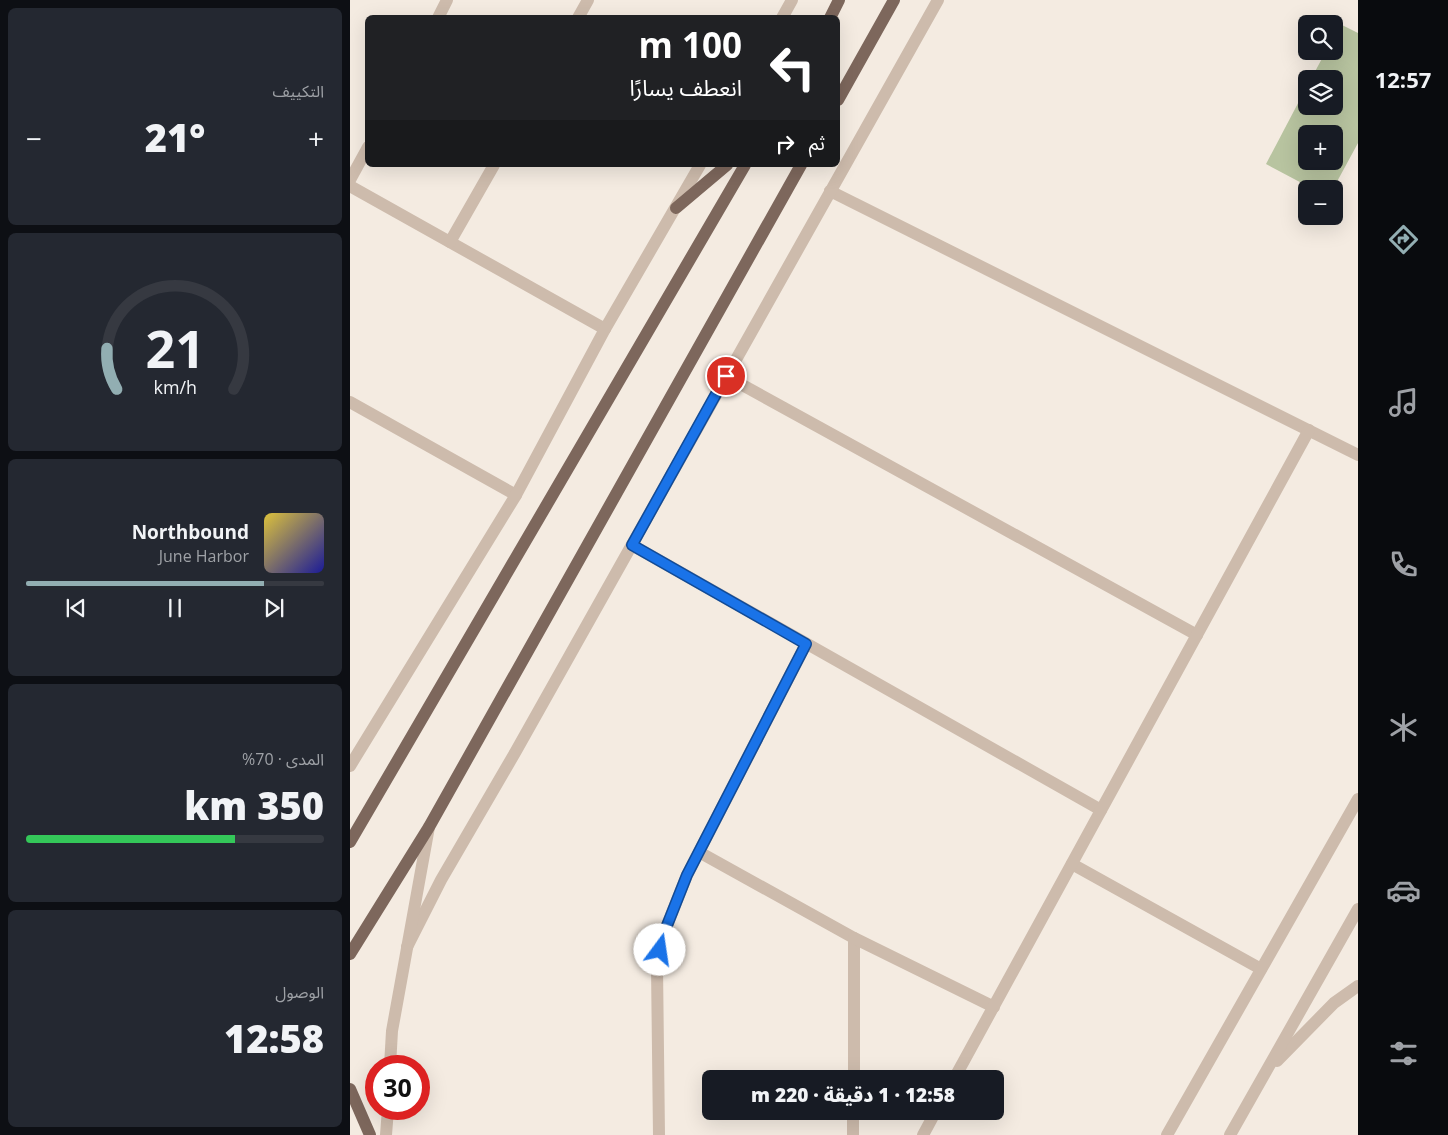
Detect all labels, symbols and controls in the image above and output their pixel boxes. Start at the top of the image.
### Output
map controls [1298,15,1343,225]
button: search [1298,15,1343,60]
text: 100 m [638,21,742,68]
icon: left [760,35,825,100]
text: 12:57 [1375,64,1431,94]
button: layers [1298,70,1343,115]
text: انعطف يسارًا [629,72,742,102]
text: التكييف [272,80,324,102]
text: 21° [145,111,205,163]
text: − [26,119,42,157]
text: + [308,119,324,157]
button: + [1298,125,1343,170]
icon: right [771,130,799,158]
text: ثم [809,130,825,156]
button: − [1298,180,1343,225]
icon: directions [1386,222,1421,257]
text: 21 [145,312,205,383]
pin [705,355,747,397]
icon: arrive [712,362,740,390]
text: km/h [153,375,197,399]
icon: music [1386,385,1421,420]
text: Northbound [132,519,249,545]
text: June Harbor [159,545,249,567]
icon: phone [1386,547,1421,582]
icon: previous [62,594,90,622]
icon: pause [161,594,189,622]
icon: next [260,594,288,622]
icon: climate [1386,710,1421,745]
text: المدى · 70% [242,748,324,770]
text: 350 km [184,779,324,831]
icon: car [1386,873,1421,908]
position arrow [633,923,685,975]
text: الوصول [275,981,324,1003]
text: 12:58 [224,1012,324,1064]
icon: filters [1386,1036,1421,1071]
speed limit sign: 30 [365,1055,430,1120]
text: 12:58 · 1 دقيقة · 220 m [751,1082,955,1108]

